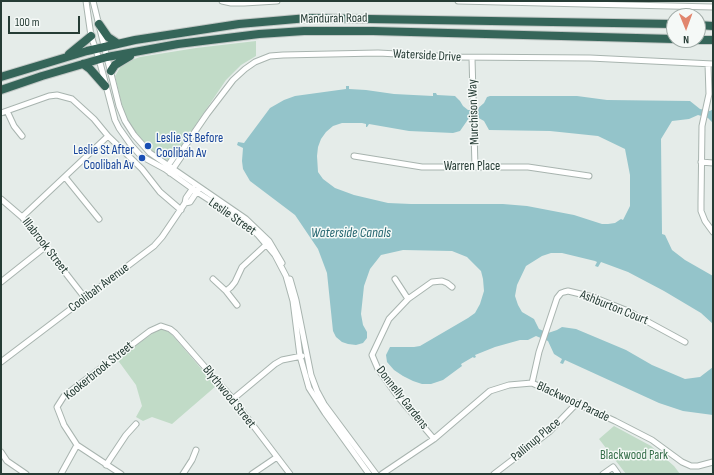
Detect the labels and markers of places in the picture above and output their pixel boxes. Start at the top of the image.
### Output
place label: Leslie St Before Coolibah Av [156,131,223,162]
marker: Leslie St Before Coolibah Av [143,141,153,151]
place label: Leslie St After Coolibah Av [73,143,134,174]
marker: Leslie St After Coolibah Av [137,153,147,163]

